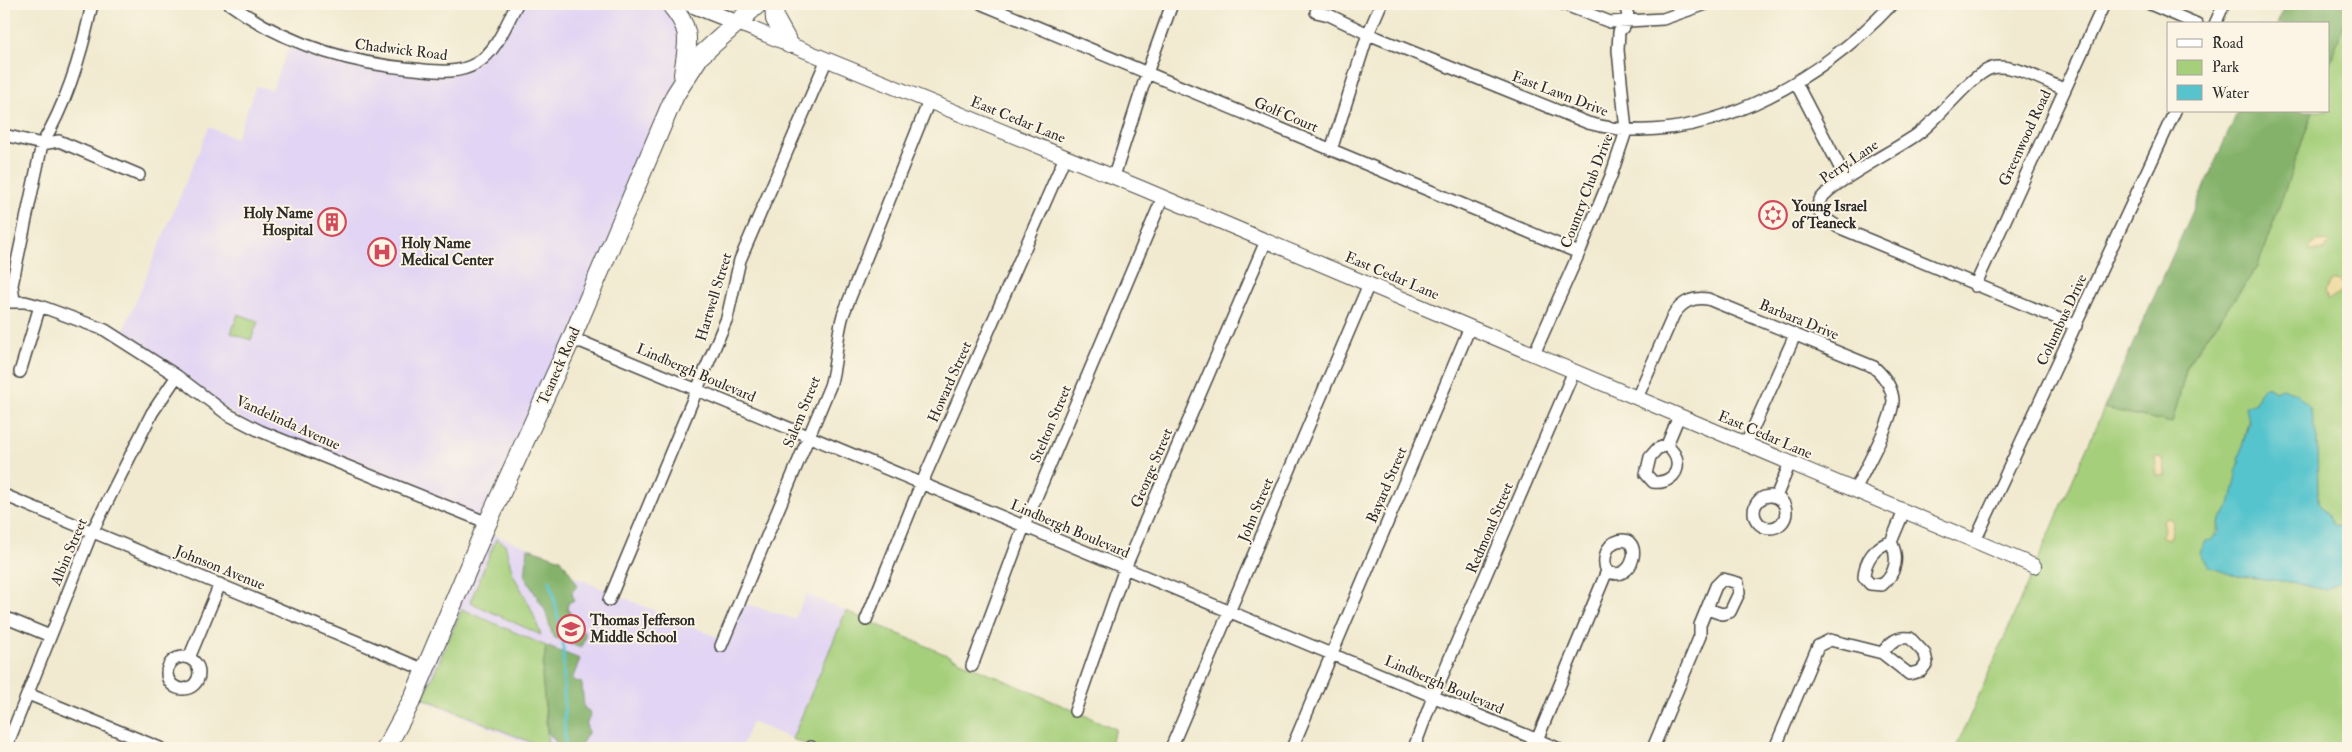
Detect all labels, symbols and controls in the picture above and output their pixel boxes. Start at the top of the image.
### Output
legend [2167,22,2330,112]
text: Road [2212,34,2244,53]
street label: Chadwick Road [354,35,449,65]
text: Park [2212,58,2239,77]
street label: East Lawn Drive [1509,67,1611,121]
text: Water [2211,84,2249,103]
street label: Greenwood Road [1994,86,2056,189]
street label: East Cedar Lane [968,92,1068,148]
street label: Golf Court [1251,93,1321,137]
street label: Country Club Drive [1556,131,1618,251]
street label: Perry Lane [1816,135,1882,189]
place label: Young Israel of Teaneck [1791,197,1867,233]
synagogue icon: Young Israel of Teaneck [1758,200,1788,230]
place label: Holy Name Hospital [243,204,314,241]
building icon: Holy Name Hospital [317,207,347,237]
place label: Holy Name Medical Center [400,234,494,270]
hospital icon: Holy Name Medical Center [367,237,397,267]
street label: East Cedar Lane [1342,248,1442,304]
street label: Hartwell Street [692,250,736,343]
street label: Columbus Drive [2032,271,2092,369]
street label: Barbara Drive [1756,295,1842,345]
street label: Teaneck Road [533,323,585,408]
street label: Howard Street [924,338,976,426]
street label: Lindbergh Boulevard [633,339,759,407]
street label: Salem Street [779,373,825,451]
street label: Stelton Street [1026,382,1076,466]
street label: Vandelinda Avenue [233,391,343,455]
street label: East Cedar Lane [1715,407,1815,463]
street label: George Street [1127,425,1177,511]
street label: Bayard Street [1362,444,1412,526]
street label: John Street [1234,475,1279,546]
street label: Redmond Street [1462,479,1518,577]
street label: Lindbergh Boulevard [1007,495,1133,563]
street label: Albin Street [46,515,92,590]
street label: Johnson Avenue [171,541,268,596]
place label: Thomas Jefferson Middle School [589,611,695,647]
school or university icon: Thomas Jefferson Middle School [556,614,586,644]
street label: Lindbergh Boulevard [1381,651,1507,719]

